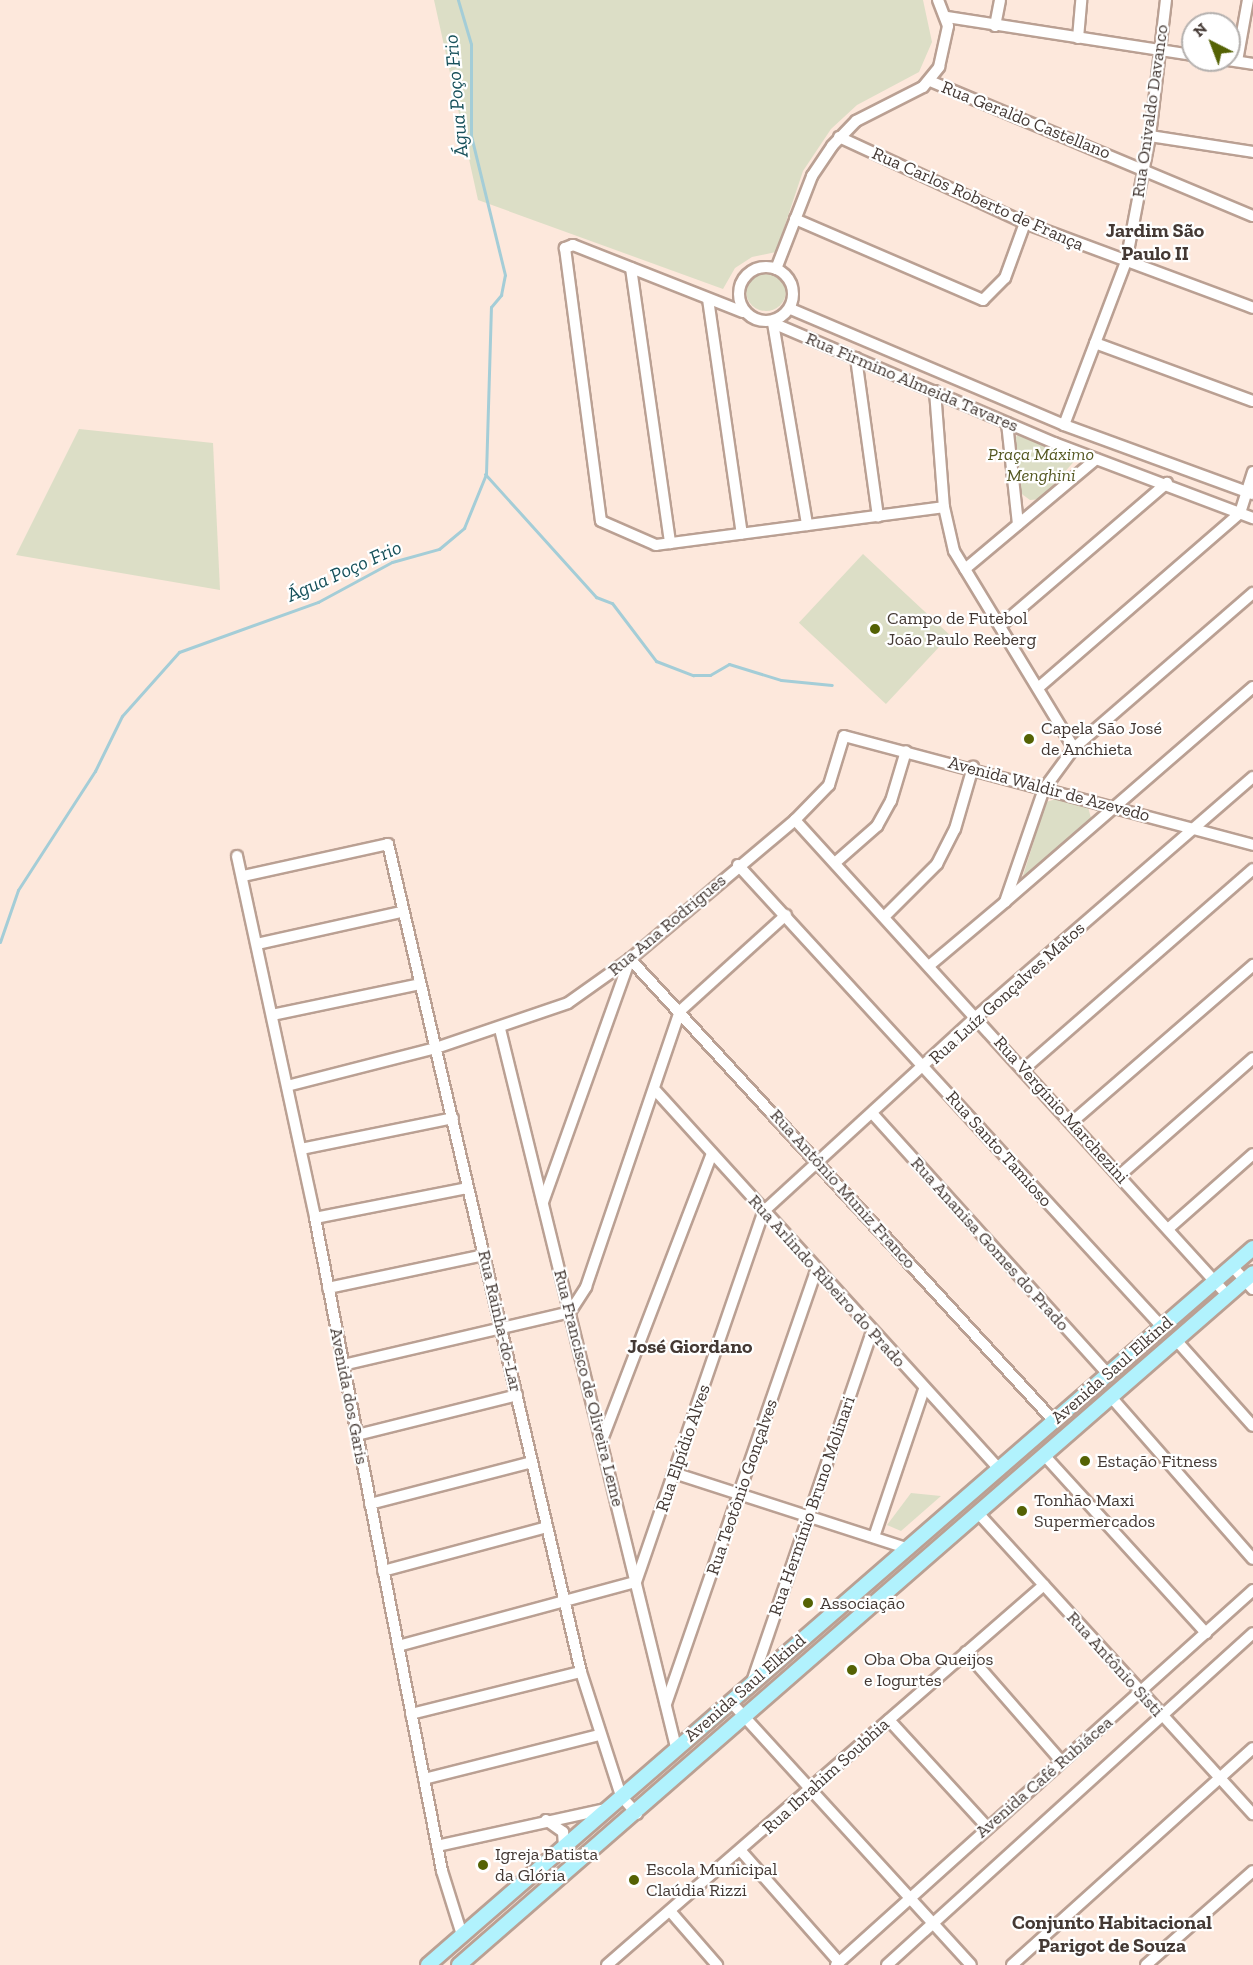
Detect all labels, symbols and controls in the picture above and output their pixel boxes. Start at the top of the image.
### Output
north arrow [1181,12,1241,72]
text: N [1189,19,1211,41]
street label: Rua Onivaldo Davanco [1127,23,1173,199]
water label: Água Poço Frio [439,34,473,158]
street label: Rua Geraldo Castellano [938,76,1114,164]
street label: Rua Carlos Roberto de França [869,142,1087,256]
district label: Jardim São Paulo II [1106,219,1204,266]
street label: Rua Firmino Almeida Tavares [802,327,1022,437]
park label: Praça Máximo Menghini [988,444,1094,486]
water label: Água Poço Frio [283,535,405,607]
place label: Campo de Futebol João Paulo Reeberg [887,608,1036,650]
marker: Campo de Futebol João Paulo Reeberg [868,622,882,636]
place label: Capela São José de Anchieta [1041,718,1162,760]
marker: Capela São José de Anchieta [1022,732,1036,746]
street label: Avenida Waldir de Azevedo [945,751,1153,827]
street label: Rua Ana Rodrigues [604,869,730,981]
street label: Rua Luíz Gonçalves Matos [925,917,1089,1069]
street label: Rua Vergínio Marchezini [989,1032,1133,1188]
street label: Rua Santo Tamioso [941,1086,1057,1212]
street label: Rua Antônio Muniz Franco [765,1104,921,1274]
street label: Rua Ananisa Gomes do Prado [906,1152,1074,1336]
street label: Rua Arlindo Ribeiro do Prado [744,1190,910,1372]
street label: Rua Rainha-do-Lar [473,1248,527,1394]
street label: Rua Francisco de Oliveira Leme [549,1267,629,1509]
street label: Avenida Saul Elkind [1047,1312,1177,1428]
street label: Avenida dos Garis [325,1326,373,1466]
district label: José Giordano [628,1334,752,1358]
street label: Rua Elpídio Alves [651,1381,715,1515]
street label: Rua Hermínio Bruno Molinari [764,1393,860,1619]
street label: Rua Teotônio Gonçalves [702,1396,782,1578]
place label: Estação Fitness [1097,1450,1217,1472]
marker: Estação Fitness [1078,1454,1092,1468]
place label: Tonhão Maxi Supermercados [1034,1490,1155,1532]
marker: Tonhão Maxi Supermercados [1015,1504,1029,1518]
place label: Associação [820,1592,905,1614]
marker: Associação [801,1596,815,1610]
street label: Rua Antônio Sisti [1062,1607,1168,1721]
street label: Avenida Saul Elkind [680,1630,810,1746]
place label: Oba Oba Queijos e Iogurtes [864,1649,993,1692]
marker: Oba Oba Queijos e Iogurtes [845,1663,859,1677]
street label: Avenida Café Rubiácea [971,1712,1117,1842]
street label: Rua Ibrahim Soubhia [758,1714,894,1838]
place label: Igreja Batista da Glória [495,1844,598,1886]
marker: Igreja Batista da Glória [476,1858,490,1872]
place label: Escola Municipal Claúdia Rizzi [646,1859,777,1902]
marker: Escola Municipal Claúdia Rizzi [627,1873,641,1887]
district label: Conjunto Habitacional Parigot de Souza [1012,1910,1212,1957]

